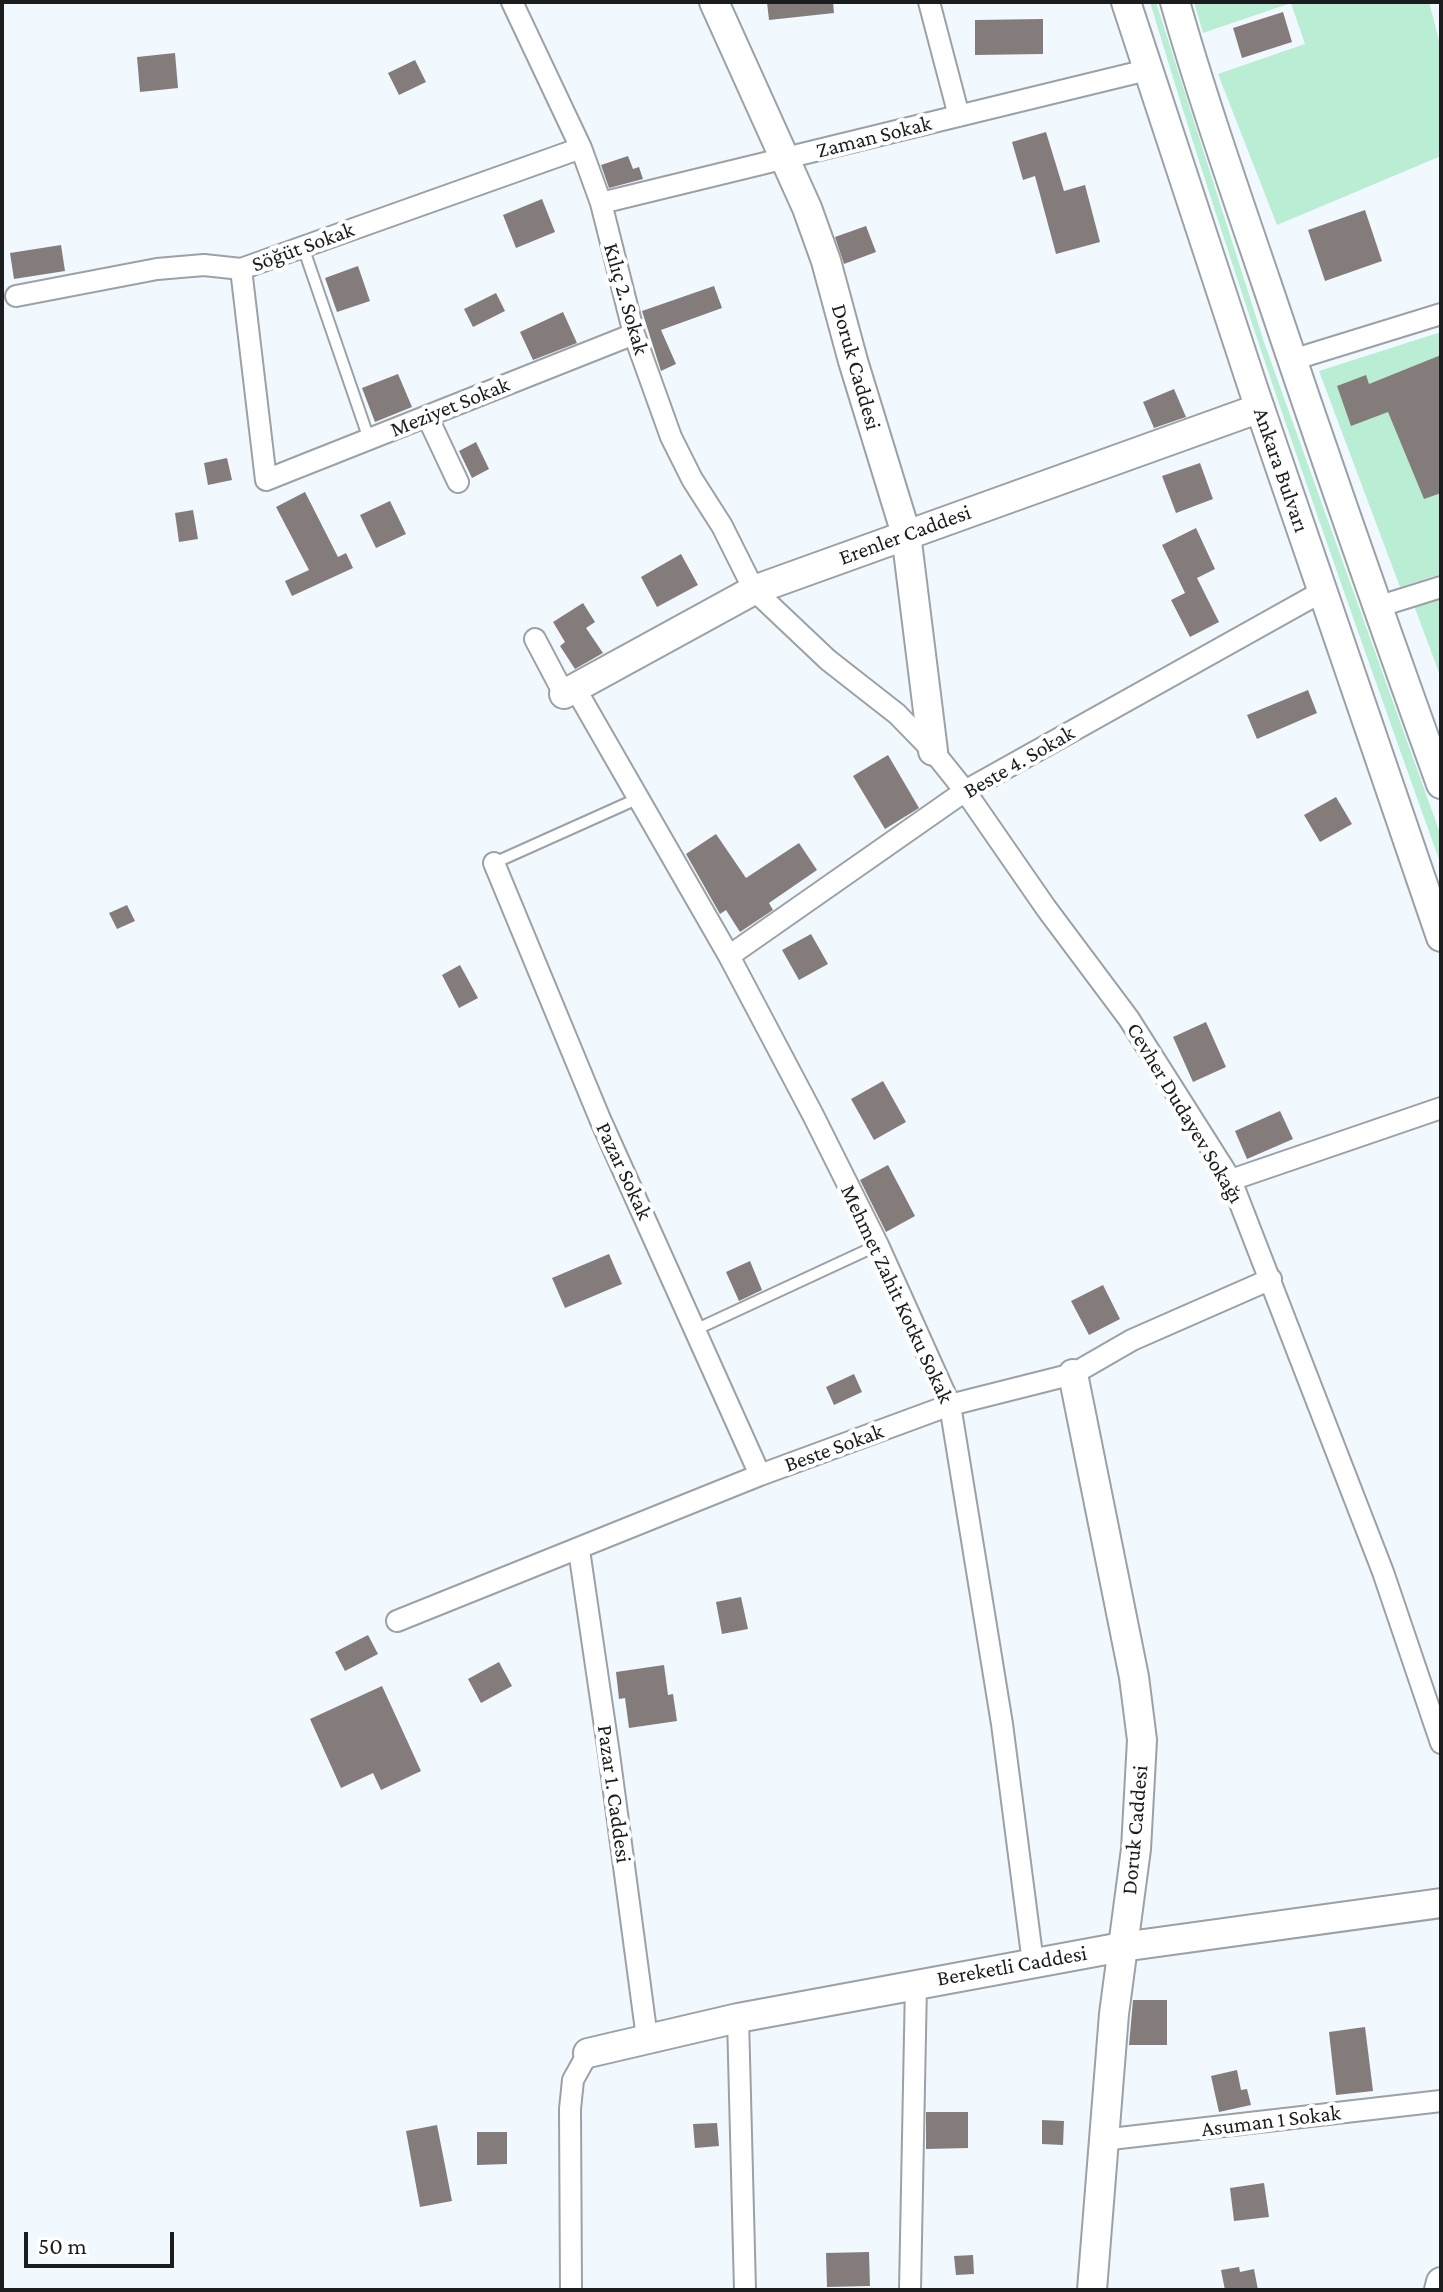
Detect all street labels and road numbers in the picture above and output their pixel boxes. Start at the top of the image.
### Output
street label: Zaman Sokak [814,110,934,164]
street label: Söğüt Sokak [248,216,358,278]
street label: Kılıç 2. Sokak [597,240,655,358]
street label: Doruk Caddesi [825,301,887,433]
street label: Meziyet Sokak [386,371,514,443]
street label: Ankara Bulvarı [1247,404,1315,536]
street label: Erenler Caddesi [835,499,975,571]
street label: Beste 4. Sokak [959,720,1079,804]
street label: Cevher Dudayev Sokağı [1121,1018,1249,1208]
street label: Pazar Sokak [590,1118,658,1224]
street label: Mehmet Zahit Kotku Sokak [835,1180,959,1408]
street label: Beste Sokak [781,1418,887,1478]
street label: Pazar 1. Caddesi [591,1723,637,1865]
street label: Doruk Caddesi [1116,1764,1154,1896]
street label: Bereketli Caddesi [935,1940,1089,1992]
street label: Asuman 1 Sokak [1200,2099,1342,2143]

